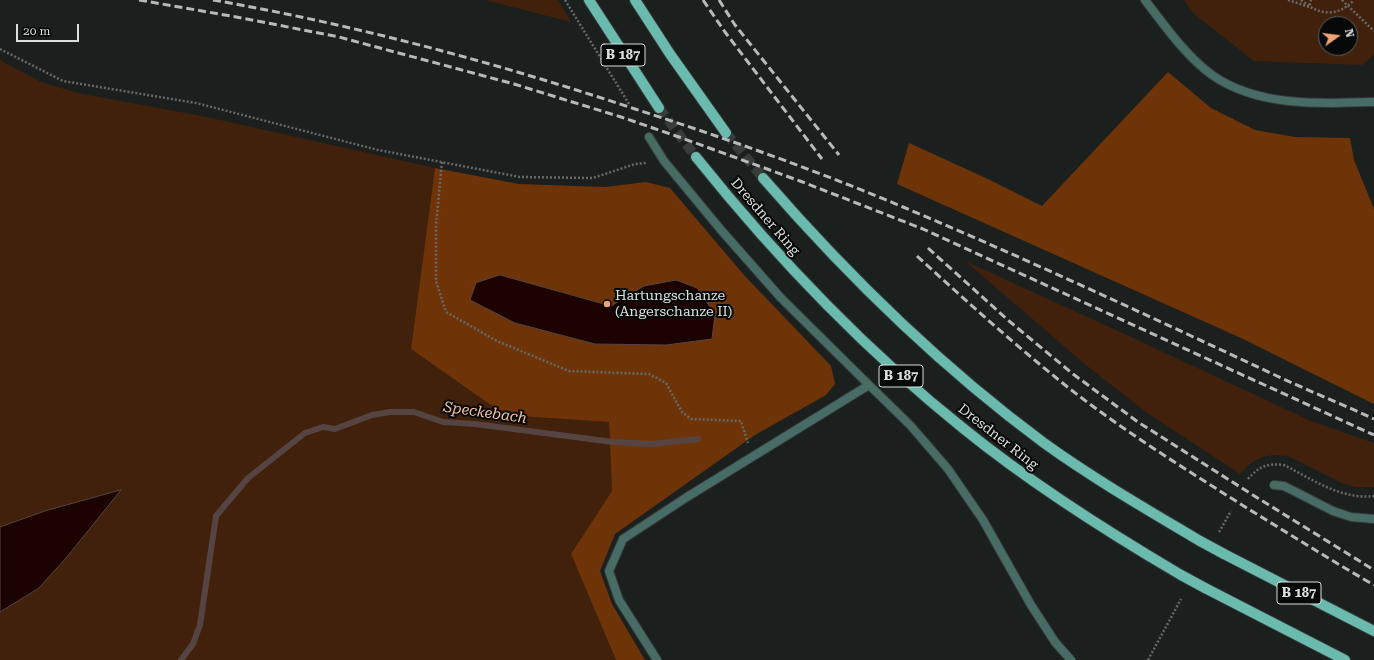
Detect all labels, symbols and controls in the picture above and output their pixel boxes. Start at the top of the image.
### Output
scale bar [18,16,81,42]
north arrow [1318,16,1358,56]
text: 20 m [23,24,50,38]
text: N [1342,28,1356,39]
road number: B 187 [601,44,645,66]
street label: Dresdner Ring [727,175,803,259]
place label: Hartungschanze (Angerschanze II) [615,288,732,320]
marker: Hartungschanze (Angerschanze II) [602,299,612,309]
road number: B 187 [879,365,923,387]
water label: Speckebach [442,398,528,428]
street label: Dresdner Ring [955,401,1041,473]
road number: B 187 [1277,582,1321,604]

